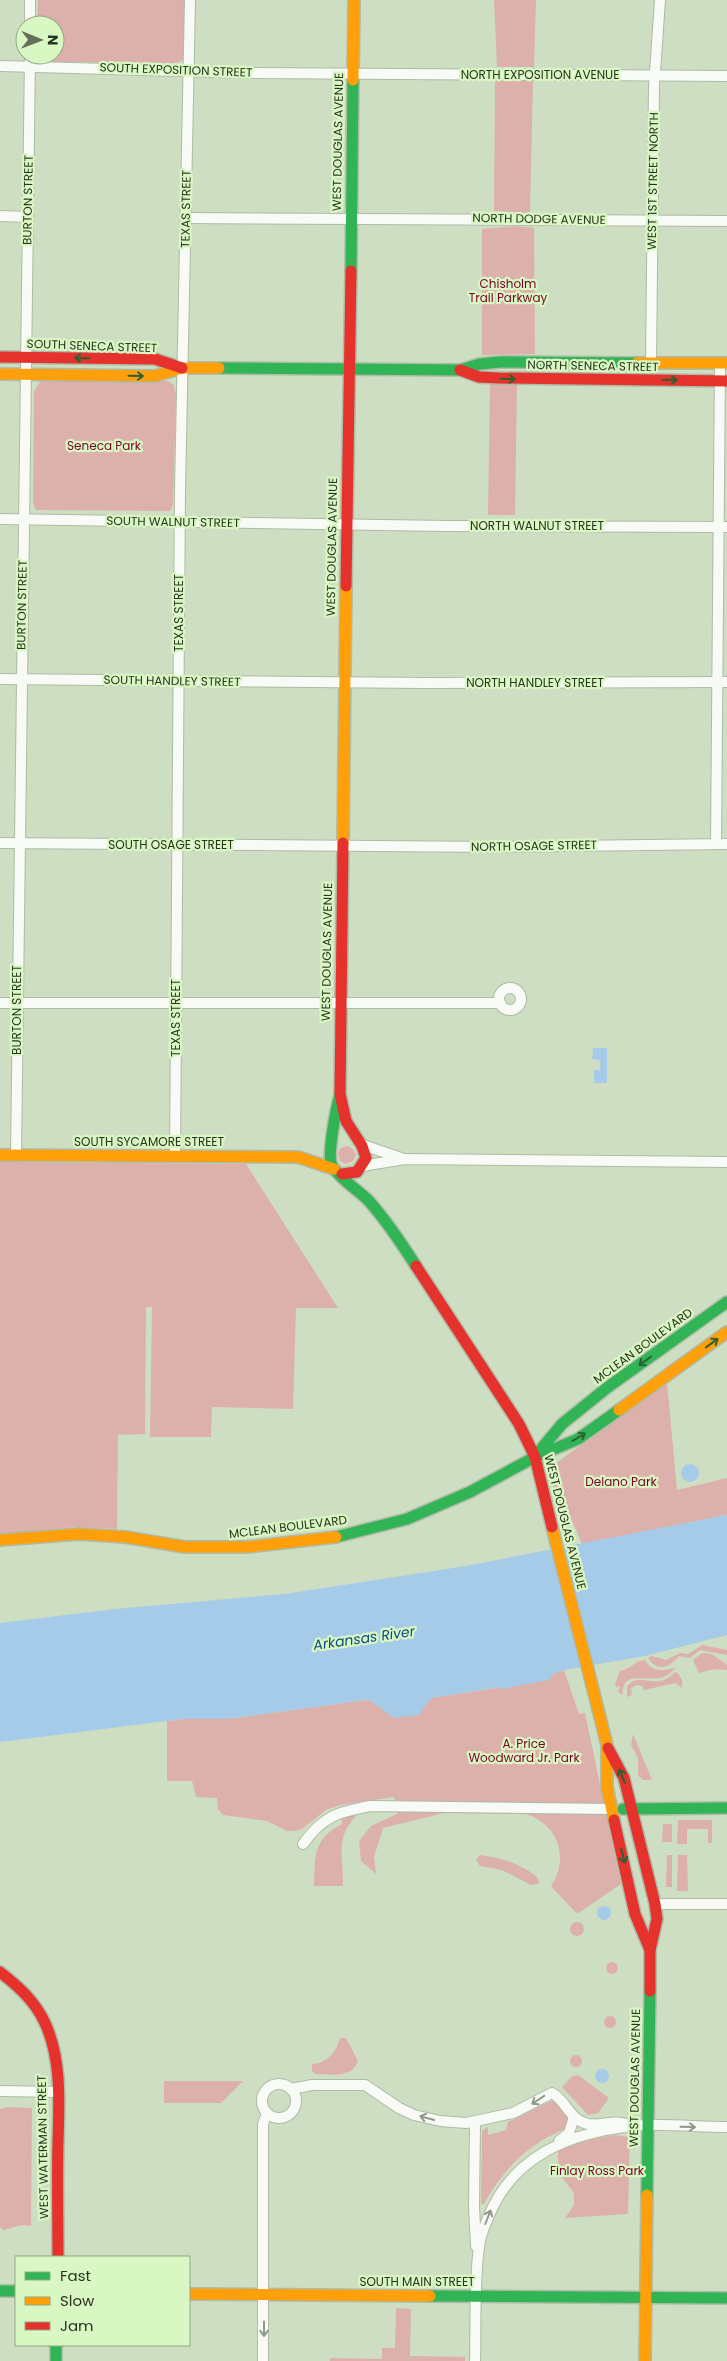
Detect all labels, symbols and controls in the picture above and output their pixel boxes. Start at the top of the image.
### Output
north arrow [15,15,65,65]
text: N [43,35,63,46]
street label: SOUTH EXPOSITION STREET [99,58,253,81]
street label: NORTH EXPOSITION AVENUE [461,66,619,83]
street label: WEST DOUGLAS AVENUE [328,73,347,211]
street label: WEST 1ST STREET NORTH [643,112,662,250]
street label: BURTON STREET [18,154,37,245]
street label: TEXAS STREET [176,169,195,248]
street label: NORTH DODGE AVENUE [472,209,606,228]
park label: Chisholm Trail Parkway [469,275,548,306]
street label: SOUTH SENECA STREET [26,335,158,356]
one-way arrow [75,353,91,363]
street label: NORTH SENECA STREET [527,356,659,375]
one-way arrow [128,371,144,381]
one-way arrow [500,374,516,383]
one-way arrow [662,376,678,385]
park label: Seneca Park [67,437,142,454]
street label: WEST DOUGLAS AVENUE [322,478,341,616]
street label: SOUTH WALNUT STREET [106,512,240,531]
street label: NORTH WALNUT STREET [470,517,605,534]
street label: BURTON STREET [12,559,31,650]
street label: TEXAS STREET [170,573,187,652]
street label: SOUTH HANDLEY STREET [103,671,241,690]
street label: NORTH HANDLEY STREET [466,674,604,691]
street label: SOUTH OSAGE STREET [108,836,234,853]
street label: NORTH OSAGE STREET [471,836,598,855]
street label: WEST DOUGLAS AVENUE [317,883,336,1021]
street label: BURTON STREET [8,965,25,1055]
street label: TEXAS STREET [167,978,184,1057]
street label: SOUTH SYCAMORE STREET [74,1133,225,1150]
street label: MCLEAN BOULEVARD [590,1304,696,1387]
one-way arrow [705,1337,718,1348]
one-way arrow [638,1356,652,1366]
one-way arrow [572,1431,586,1441]
street label: WEST DOUGLAS AVENUE [540,1453,590,1591]
park label: Delano Park [585,1473,657,1490]
street label: MCLEAN BOULEVARD [228,1511,348,1542]
water label: Arkansas River [311,1621,417,1655]
park label: A. Price Woodward Jr. Park [468,1735,580,1766]
one-way arrow [617,1769,626,1784]
one-way arrow [619,1848,628,1864]
street label: WEST DOUGLAS AVENUE [625,2009,644,2147]
street label: WEST WATERMAN STREET [33,2074,52,2219]
one-way arrow [532,2095,546,2105]
one-way arrow [419,2113,435,2122]
one-way arrow [679,2122,695,2131]
park label: Finlay Ross Park [550,2162,645,2179]
one-way arrow [484,2210,494,2225]
legend [15,2256,190,2346]
text: Fast [60,2265,91,2286]
street label: SOUTH MAIN STREET [359,2273,475,2290]
text: Slow [60,2290,95,2311]
text: Jam [60,2315,94,2336]
one-way arrow [259,2320,269,2336]

